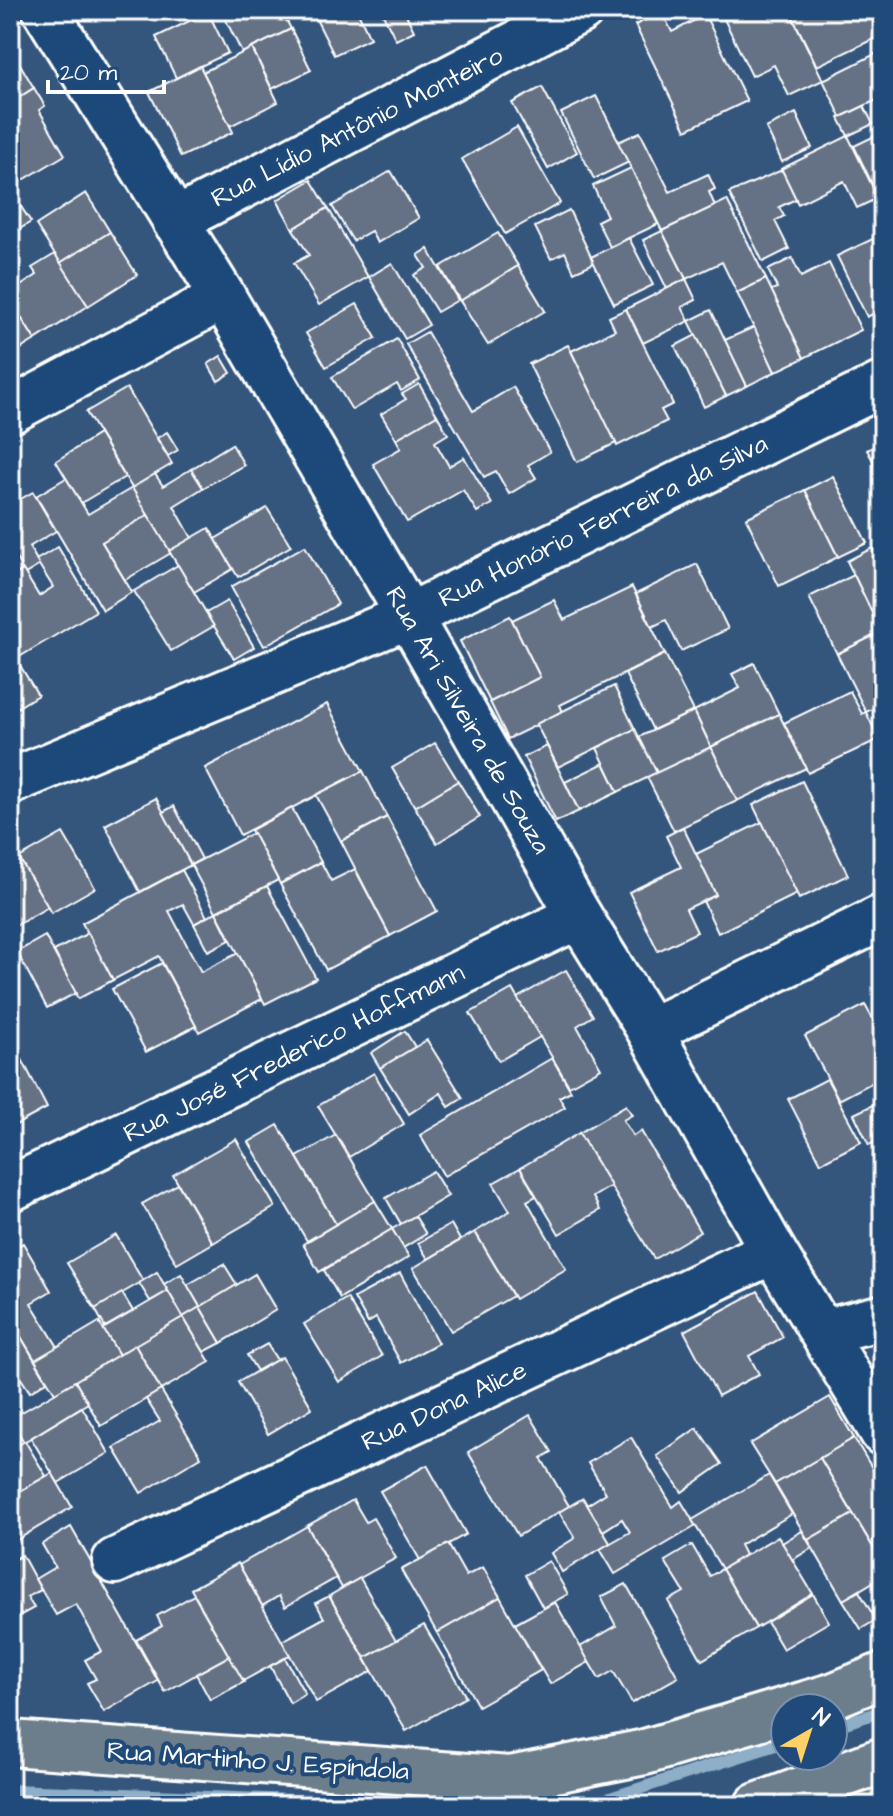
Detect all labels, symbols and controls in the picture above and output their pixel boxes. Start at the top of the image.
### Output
street label: Rua Lídio Antônio Monteiro [205,37,509,216]
scale bar [48,44,164,94]
text: 20 m [60,56,117,90]
street label: Rua Honório Ferreira da Silva [432,426,774,616]
street label: Rua Ari Silveira de Souza [377,580,559,860]
street label: Rua José Frederico Hoffmann [117,955,471,1151]
street label: Rua Dona Alice [355,1352,533,1460]
north arrow [769,1692,849,1772]
text: N [806,1701,836,1734]
street label: Rua Martinho J. Espíndola [106,1732,410,1790]

